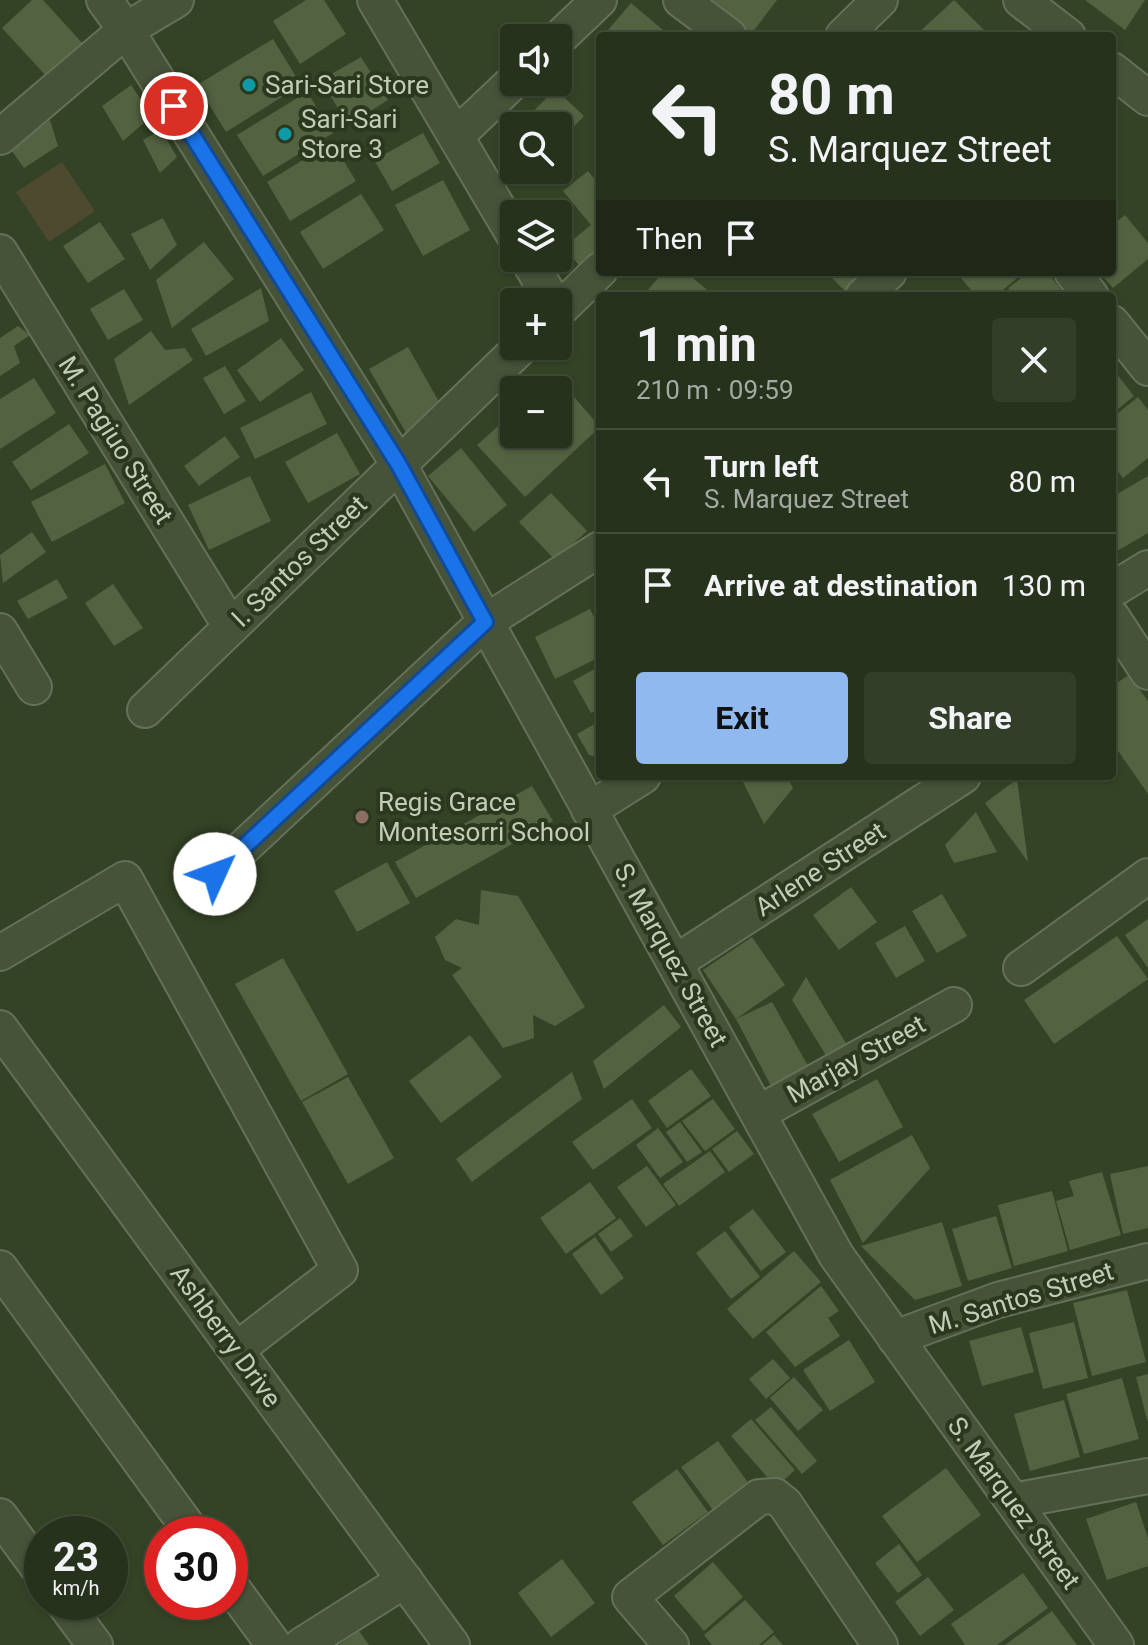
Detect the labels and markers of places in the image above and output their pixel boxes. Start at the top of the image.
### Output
place label: Sari-Sari Store [265,70,429,100]
pin [140,72,208,140]
marker: Sari-Sari Store [240,76,258,94]
place label: Sari-Sari Store 3 [301,104,398,164]
marker: Sari-Sari Store 3 [276,125,294,143]
place label: Regis Grace Montesorri School [378,787,590,847]
marker: Regis Grace Montesorri School [353,808,371,826]

